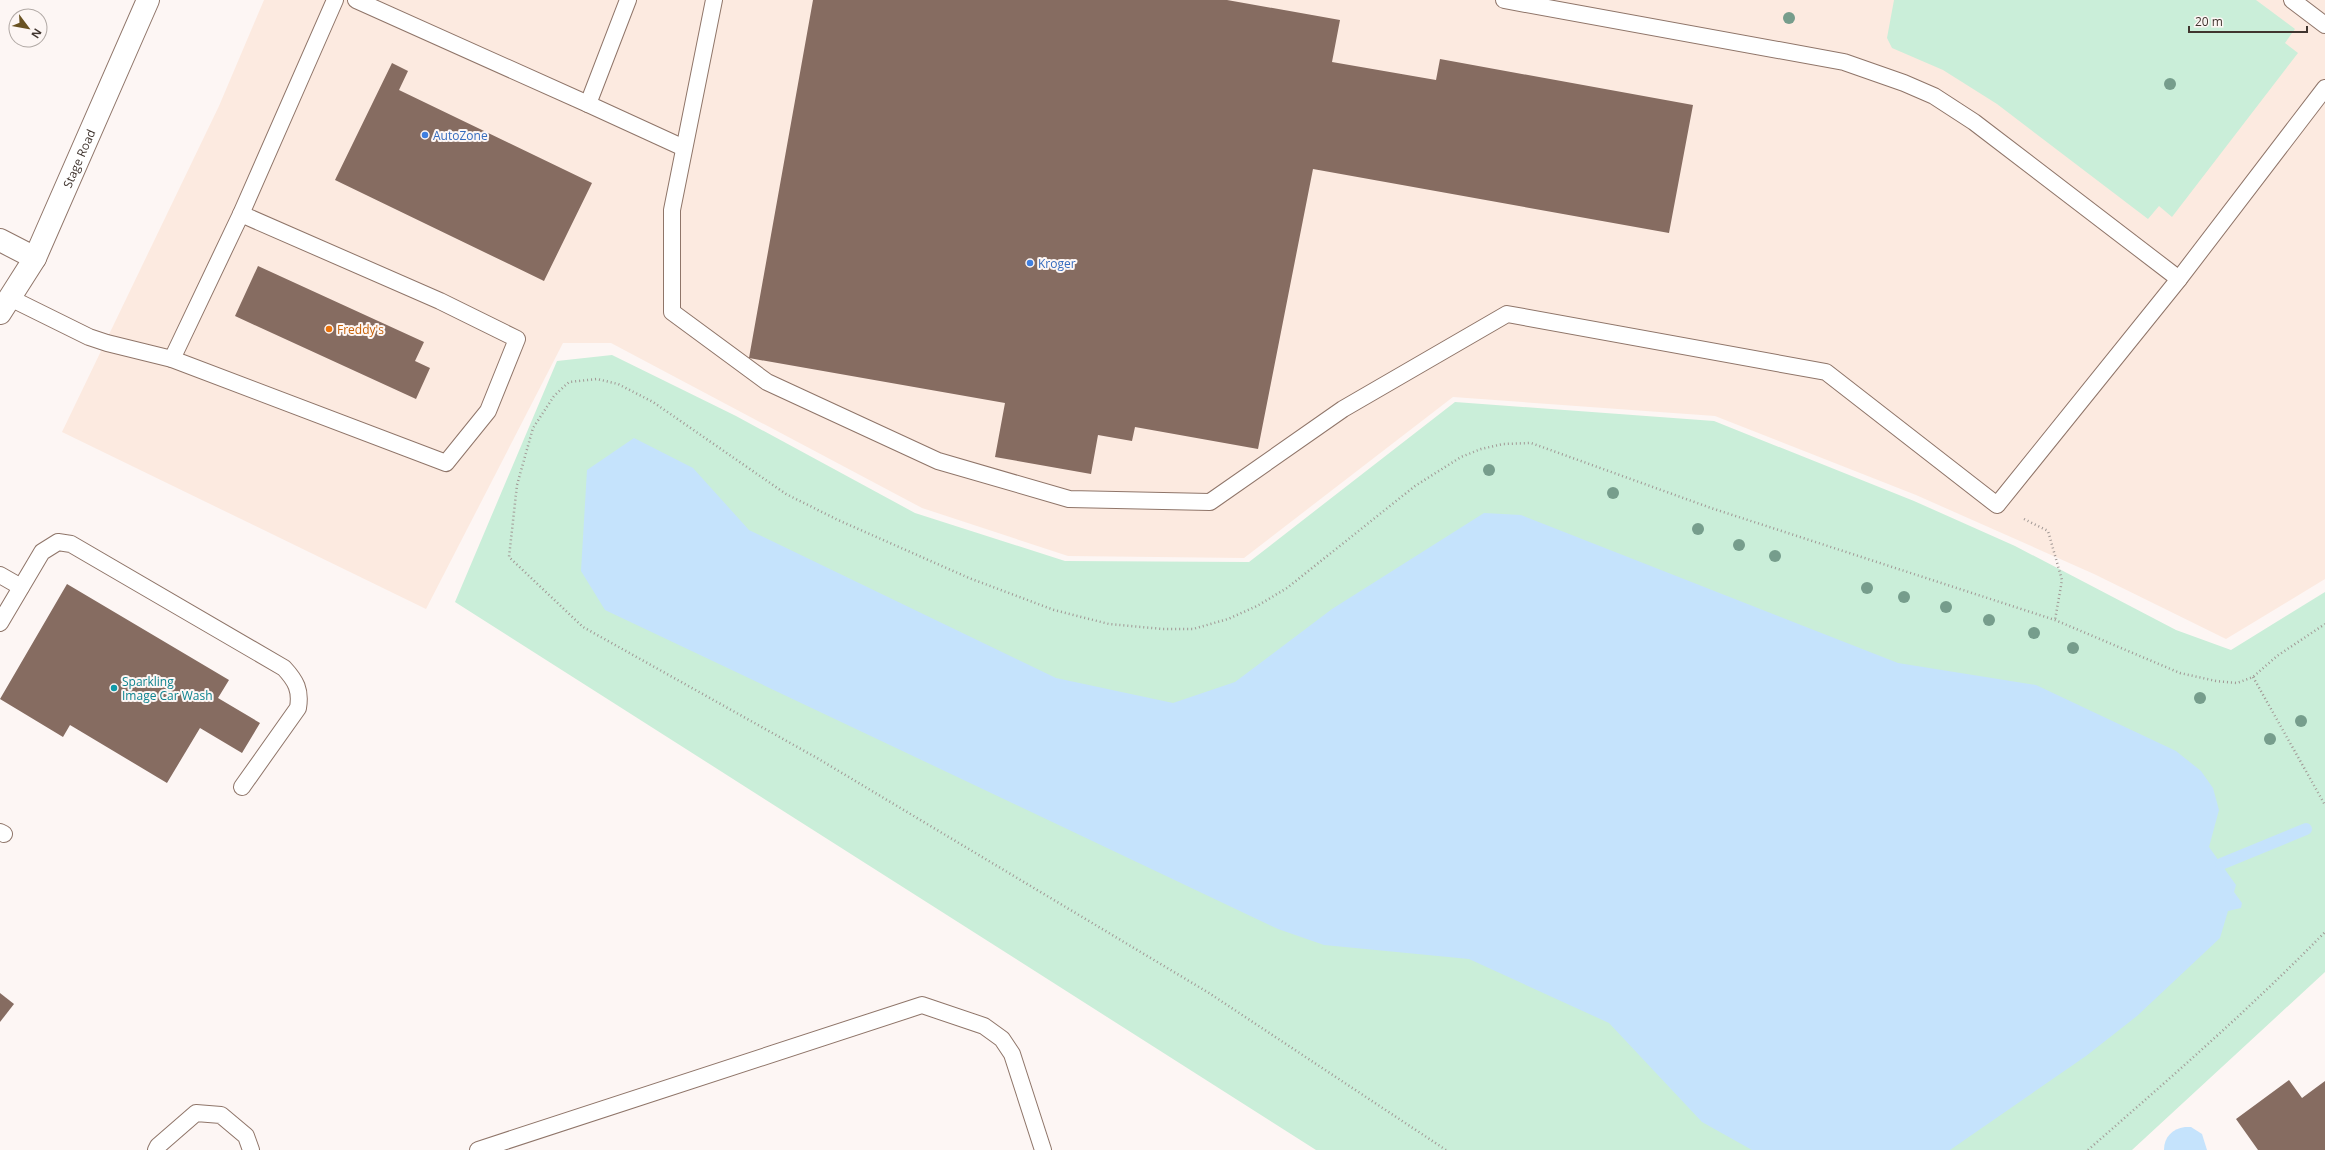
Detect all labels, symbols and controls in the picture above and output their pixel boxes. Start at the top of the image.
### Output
north arrow [8,8,48,48]
scale bar [2189,8,2307,34]
text: 20 m [2195,13,2223,30]
text: N [28,26,46,41]
street label: Stage Road [58,126,99,190]
place label: AutoZone [433,127,488,144]
marker: AutoZone [420,130,430,140]
place label: Kroger [1038,255,1076,272]
marker: Kroger [1025,258,1035,268]
place label: Freddy's [337,321,384,338]
marker: Freddy's [324,324,334,334]
place label: Sparkling Image Car Wash [122,673,213,704]
marker: Sparkling Image Car Wash [109,683,119,693]

